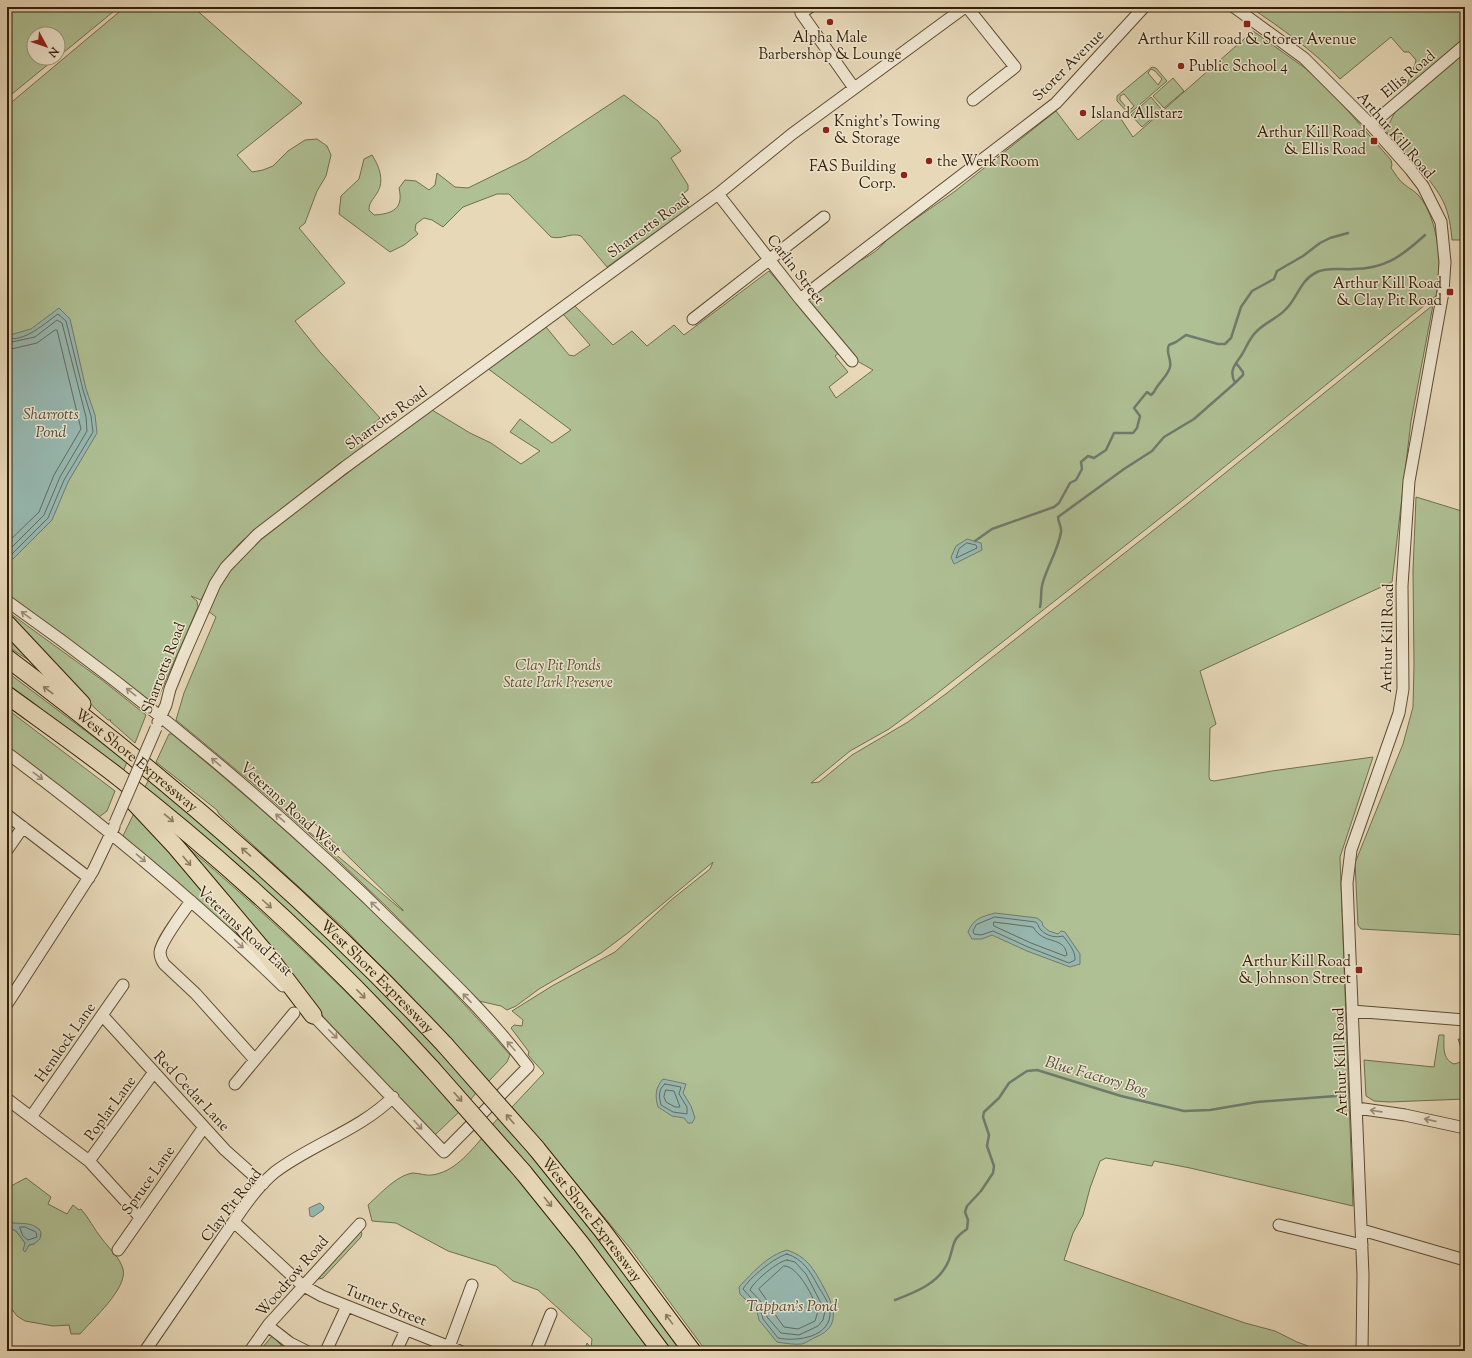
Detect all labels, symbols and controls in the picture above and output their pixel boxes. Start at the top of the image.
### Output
marker: Alpha Male Barbershop & Lounge [825,17,835,27]
marker: Arthur Kill road & Storer Avenue [1242,19,1252,29]
street label: Storer Avenue [1028,25,1110,107]
north arrow [26,26,66,66]
place label: Alpha Male Barbershop & Lounge [759,28,901,66]
place label: Arthur Kill road & Storer Avenue [1138,30,1356,51]
text: N [44,43,62,60]
street label: Ellis Road [1378,46,1441,104]
place label: Public School 4 [1189,57,1288,78]
marker: Public School 4 [1176,61,1186,71]
street label: Arthur Kill Road [1351,88,1439,184]
place label: Island Allstarz [1091,104,1183,125]
marker: Island Allstarz [1078,108,1088,118]
place label: Knight's Towing & Storage [834,112,940,150]
place label: Arthur Kill Road & Ellis Road [1257,123,1367,161]
marker: Knight's Towing & Storage [821,125,831,135]
marker: Arthur Kill Road & Ellis Road [1369,136,1379,146]
place label: the Werk Room [937,152,1040,173]
marker: the Werk Room [924,156,934,166]
place label: FAS Building Corp. [809,157,896,195]
marker: FAS Building Corp. [899,170,909,180]
street label: Sharrotts Road [604,190,695,264]
street label: Carlin Street [761,231,829,309]
place label: Arthur Kill Road & Clay Pit Road [1333,274,1443,312]
marker: Arthur Kill Road & Clay Pit Road [1445,287,1455,297]
street label: Sharrotts Road [342,382,433,456]
water label: Sharrotts Pond [23,404,79,445]
street label: Arthur Kill Road [1377,583,1400,693]
one-way arrow [21,611,32,619]
street label: Sharrotts Road [137,619,192,718]
park label: Clay Pit Ponds State Park Preserve [503,656,613,694]
one-way arrow [43,686,54,694]
one-way arrow [125,688,136,696]
street label: West Shore Expressway [70,705,202,818]
one-way arrow [210,758,221,767]
street label: Veterans Road West [235,758,345,861]
one-way arrow [33,772,44,781]
one-way arrow [275,813,285,822]
one-way arrow [164,814,174,823]
one-way arrow [241,848,251,857]
one-way arrow [136,854,147,863]
one-way arrow [183,856,192,866]
street label: Veterans Road East [191,882,297,982]
one-way arrow [262,899,272,909]
one-way arrow [370,901,380,911]
street label: West Shore Expressway [315,916,439,1039]
one-way arrow [234,940,244,949]
place label: Arthur Kill Road & Johnson Street [1239,952,1352,990]
marker: Arthur Kill Road & Johnson Street [1354,965,1364,975]
one-way arrow [356,989,366,999]
one-way arrow [462,993,472,1003]
street label: Hemlock Lane [31,999,102,1087]
street label: Arthur Kill Road [1329,1007,1354,1117]
one-way arrow [328,1029,337,1039]
one-way arrow [507,1041,516,1051]
street label: Red Cedar Lane [148,1047,234,1137]
water label: Blue Factory Bog [1042,1052,1151,1103]
street label: Poplar Lane [81,1072,142,1146]
one-way arrow [454,1092,463,1103]
one-way arrow [1370,1107,1383,1115]
one-way arrow [506,1113,515,1124]
one-way arrow [1424,1116,1437,1123]
one-way arrow [414,1119,423,1130]
street label: Spruce Lane [118,1142,181,1220]
street label: West Shore Expressway [536,1153,647,1288]
street label: Clay Pit Road [197,1164,268,1247]
one-way arrow [543,1197,552,1208]
street label: Woodrow Road [252,1231,335,1322]
street label: Turner Street [341,1280,430,1332]
water label: Tappan's Pond [746,1296,838,1319]
one-way arrow [665,1314,673,1325]

